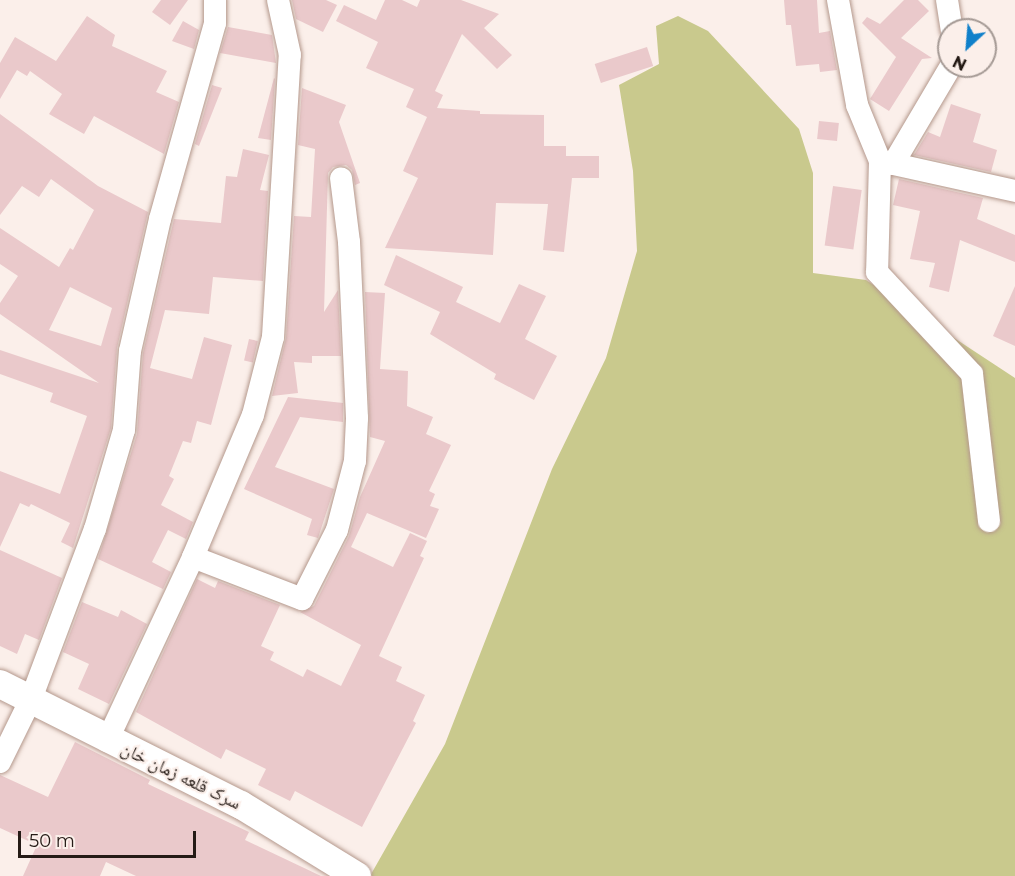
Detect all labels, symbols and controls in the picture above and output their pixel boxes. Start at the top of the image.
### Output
north arrow [937,18,997,78]
text: N [950,51,970,74]
street label: سرک قلعه زمان خان [118,738,244,814]
scale bar [21,819,200,857]
text: 50 m [29,830,75,852]

